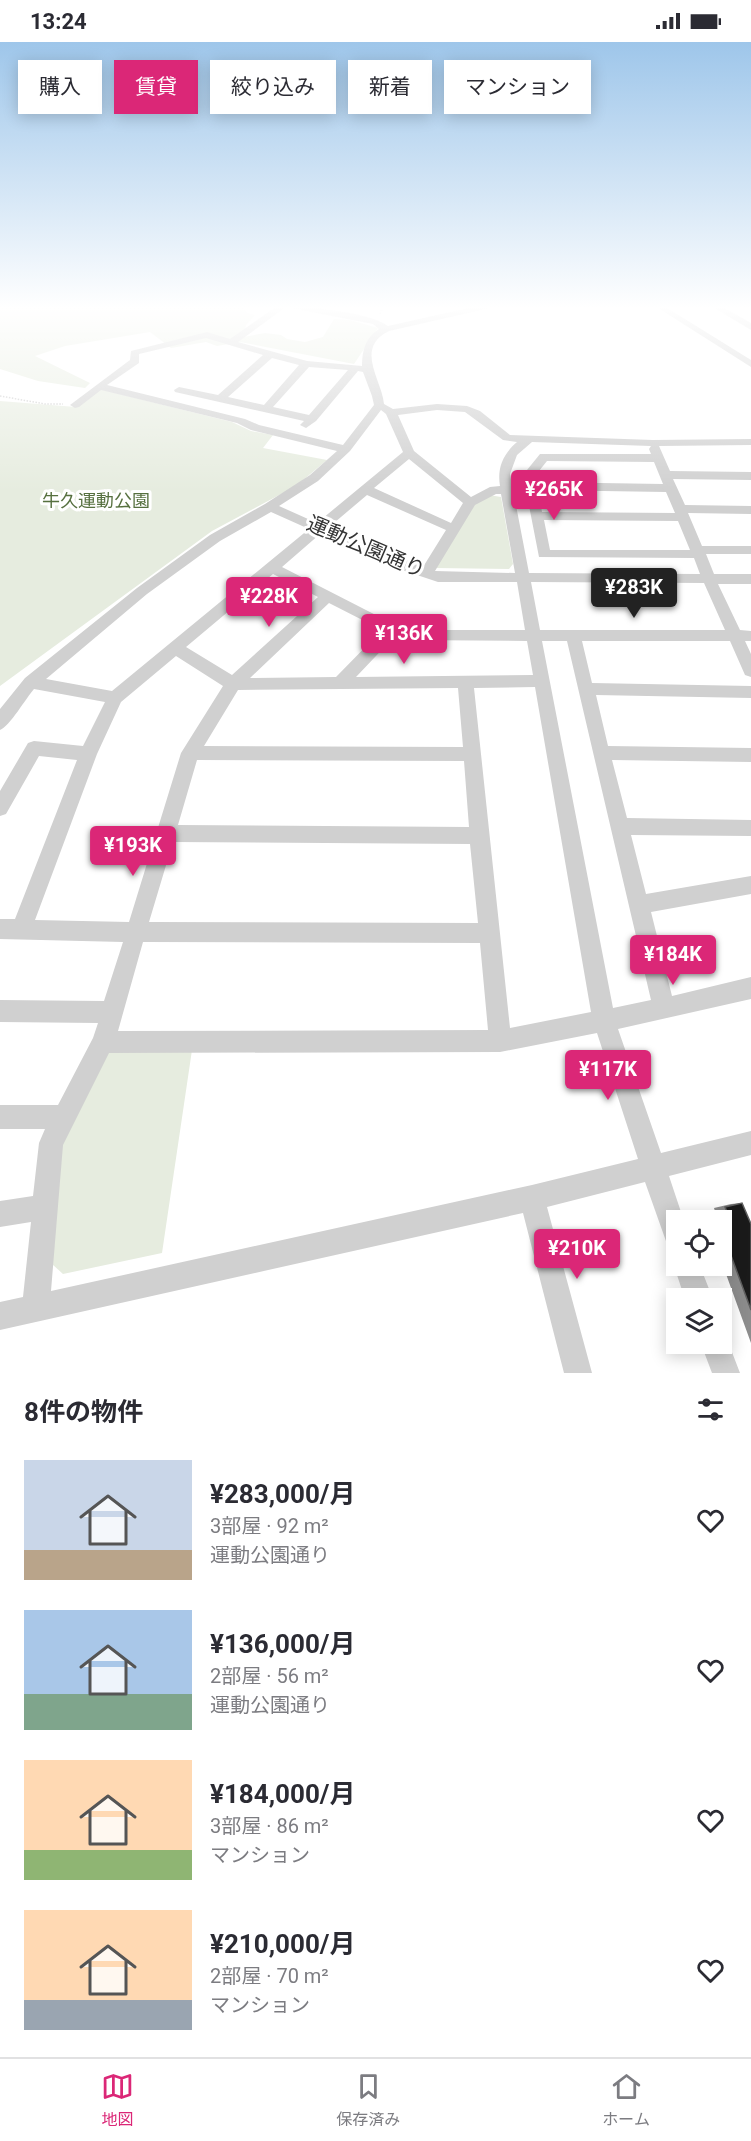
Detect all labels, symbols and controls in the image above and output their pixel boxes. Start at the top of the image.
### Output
text: 13:24 [30,9,87,34]
chip: 購入 [18,60,102,114]
chip: 賃貸 [114,60,198,114]
chip: 絞り込み [210,60,336,114]
chip: 新着 [348,60,432,114]
chip: マンション [444,60,591,114]
pin: ¥265K [512,470,596,521]
text: ¥265K [525,477,583,501]
park label: 牛久運動公園 [42,490,150,511]
street label: 運動公園通り [303,511,429,583]
pin: ¥283K [592,568,676,619]
text: ¥283K [605,575,663,599]
pin: ¥228K [227,577,311,628]
text: ¥228K [240,584,298,608]
pin: ¥136K [362,614,446,665]
text: ¥136K [375,621,433,645]
pin: ¥193K [91,826,175,877]
text: ¥193K [104,833,162,857]
pin: ¥184K [631,935,715,986]
text: ¥184K [644,942,702,966]
pin: ¥117K [566,1050,650,1101]
text: ¥117K [579,1057,637,1081]
map controls [666,1210,732,1354]
button: locate [666,1210,732,1276]
pin: ¥210K [535,1229,619,1280]
text: ¥210K [548,1236,606,1260]
button: layers [666,1288,732,1354]
icon: filters [694,1393,727,1426]
text: 8件の物件 [24,1397,143,1427]
text: ¥283,000/月 [210,1479,356,1509]
icon: home [72,1484,144,1556]
icon: heart [694,1504,727,1537]
text: 3部屋 · 92 m² [210,1514,329,1538]
text: 運動公園通り [210,1543,330,1567]
text: ¥136,000/月 [210,1629,356,1659]
icon: home [72,1634,144,1706]
icon: heart [694,1654,727,1687]
text: 2部屋 · 56 m² [210,1664,329,1688]
text: 運動公園通り [210,1693,330,1717]
text: ¥184,000/月 [210,1779,356,1809]
icon: home [72,1784,144,1856]
icon: heart [694,1804,727,1837]
text: 3部屋 · 86 m² [210,1814,329,1838]
text: マンション [210,1843,310,1867]
text: ¥210,000/月 [210,1929,356,1959]
icon: home [72,1934,144,2006]
icon: heart [694,1954,727,1987]
text: 2部屋 · 70 m² [210,1964,329,1988]
text: マンション [210,1993,310,2017]
tab: 地図 [101,2070,134,2130]
tab: 保存済み [336,2070,400,2130]
tab: ホーム [602,2070,650,2130]

